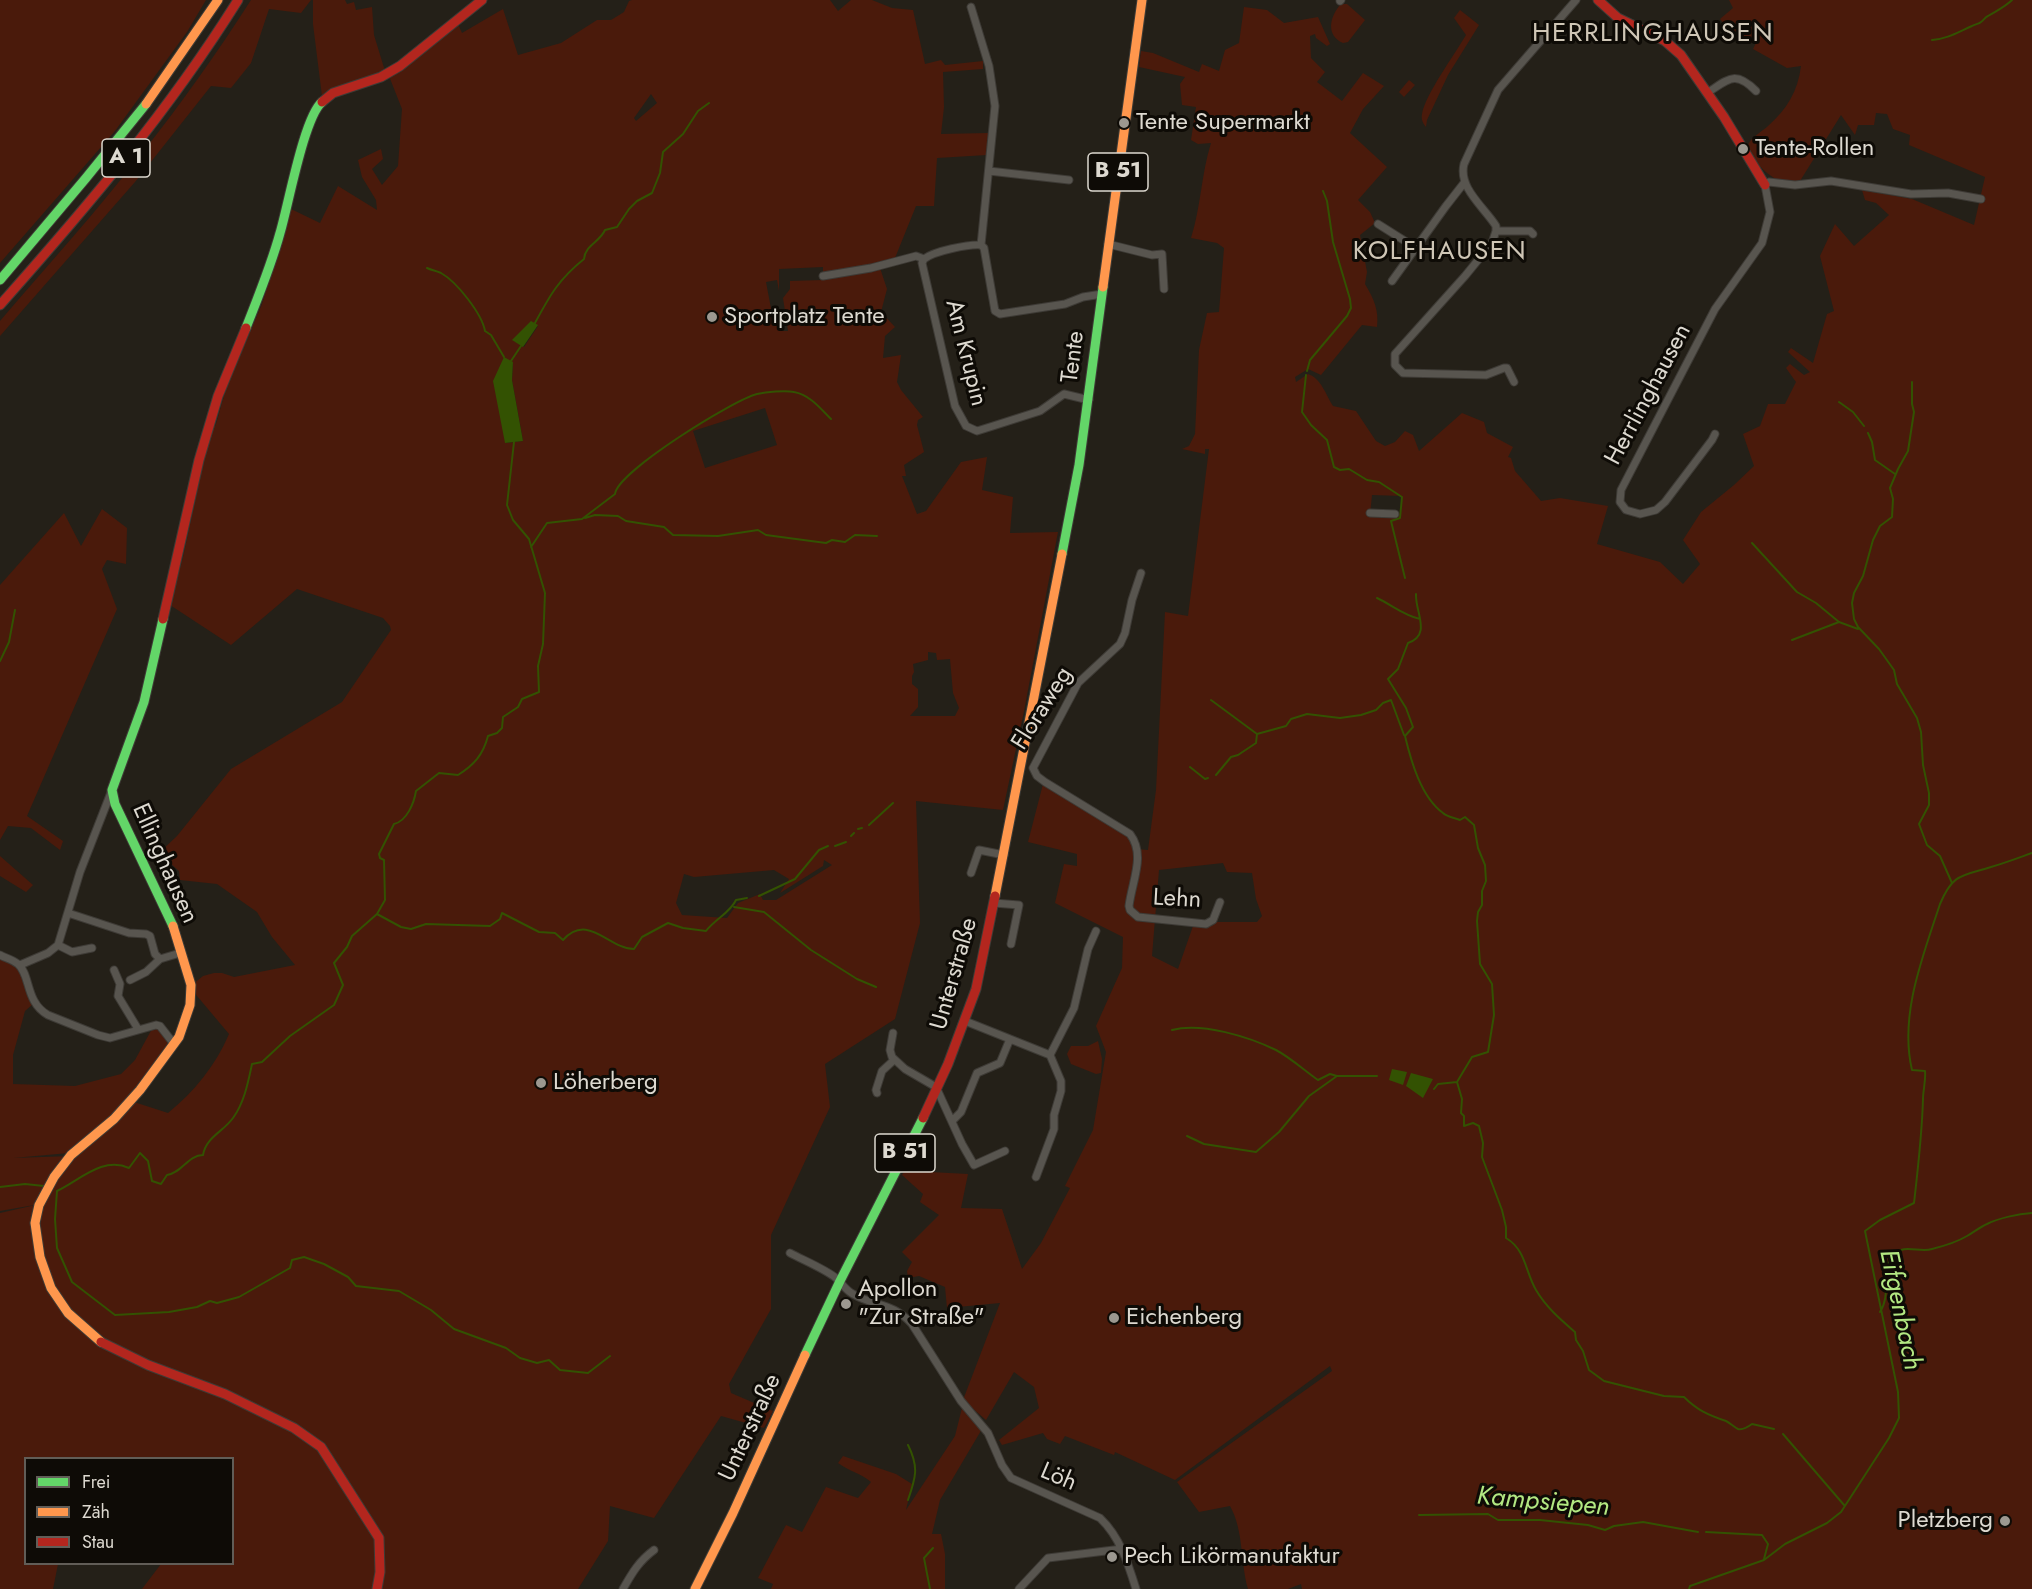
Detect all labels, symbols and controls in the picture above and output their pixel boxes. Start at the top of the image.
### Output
district label: HERRLINGHAUSEN [1532,19,1774,51]
place label: Tente Supermarkt [1136,109,1310,137]
marker: Tente Supermarkt [1117,116,1131,130]
place label: Tente-Rollen [1755,135,1874,163]
road number: A 1 [102,139,150,177]
marker: Tente-Rollen [1736,142,1750,156]
road number: B 51 [1088,153,1148,191]
district label: KOLFHAUSEN [1353,237,1527,269]
street label: Am Krupin [938,297,992,409]
place label: Sportplatz Tente [724,303,885,331]
marker: Sportplatz Tente [705,310,719,324]
street label: Herrlinghausen [1600,320,1698,470]
street label: Tente [1057,330,1091,384]
street label: Floraweg [1006,662,1080,756]
street label: Ellinghausen [125,800,203,928]
street label: Lehn [1152,884,1202,916]
street label: Unterstraße [925,915,985,1033]
place label: Löherberg [553,1069,658,1097]
marker: Löherberg [534,1076,548,1090]
road number: B 51 [875,1134,935,1172]
water label: Eifgenbach [1871,1247,1927,1373]
place label: Apollon "Zur Straße" [858,1276,985,1332]
marker: Apollon "Zur Straße" [839,1297,853,1311]
place label: Eichenberg [1126,1304,1242,1332]
marker: Eichenberg [1107,1311,1121,1325]
street label: Unterstraße [714,1370,788,1486]
legend [24,1457,234,1565]
street label: Löh [1036,1458,1080,1498]
text: Frei [82,1469,111,1495]
water label: Kampsiepen [1475,1482,1611,1524]
text: Zäh [82,1499,110,1525]
place label: Pletzberg [1898,1507,1993,1535]
marker: Pletzberg [1998,1514,2012,1528]
text: Stau [82,1529,114,1555]
place label: Pech Likörmanufaktur [1124,1543,1340,1571]
marker: Pech Likörmanufaktur [1105,1550,1119,1564]

